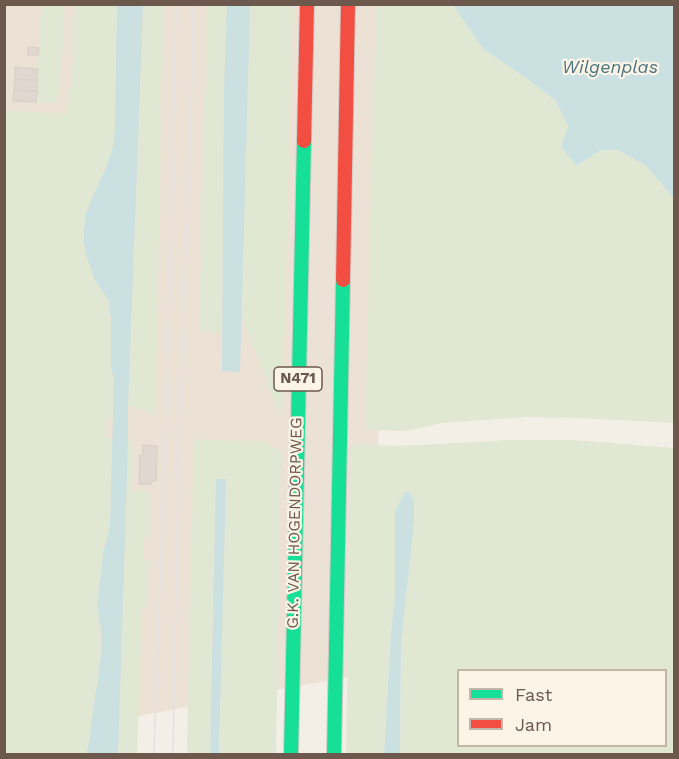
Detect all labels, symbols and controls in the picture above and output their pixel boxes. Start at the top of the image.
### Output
water label: Wilgenplas [562,57,658,79]
road number: N471 [274,367,322,391]
street label: G.K. VAN HOGENDORPWEG [284,417,306,629]
legend [457,669,667,747]
text: Fast [515,684,552,705]
text: Jam [515,714,552,735]

